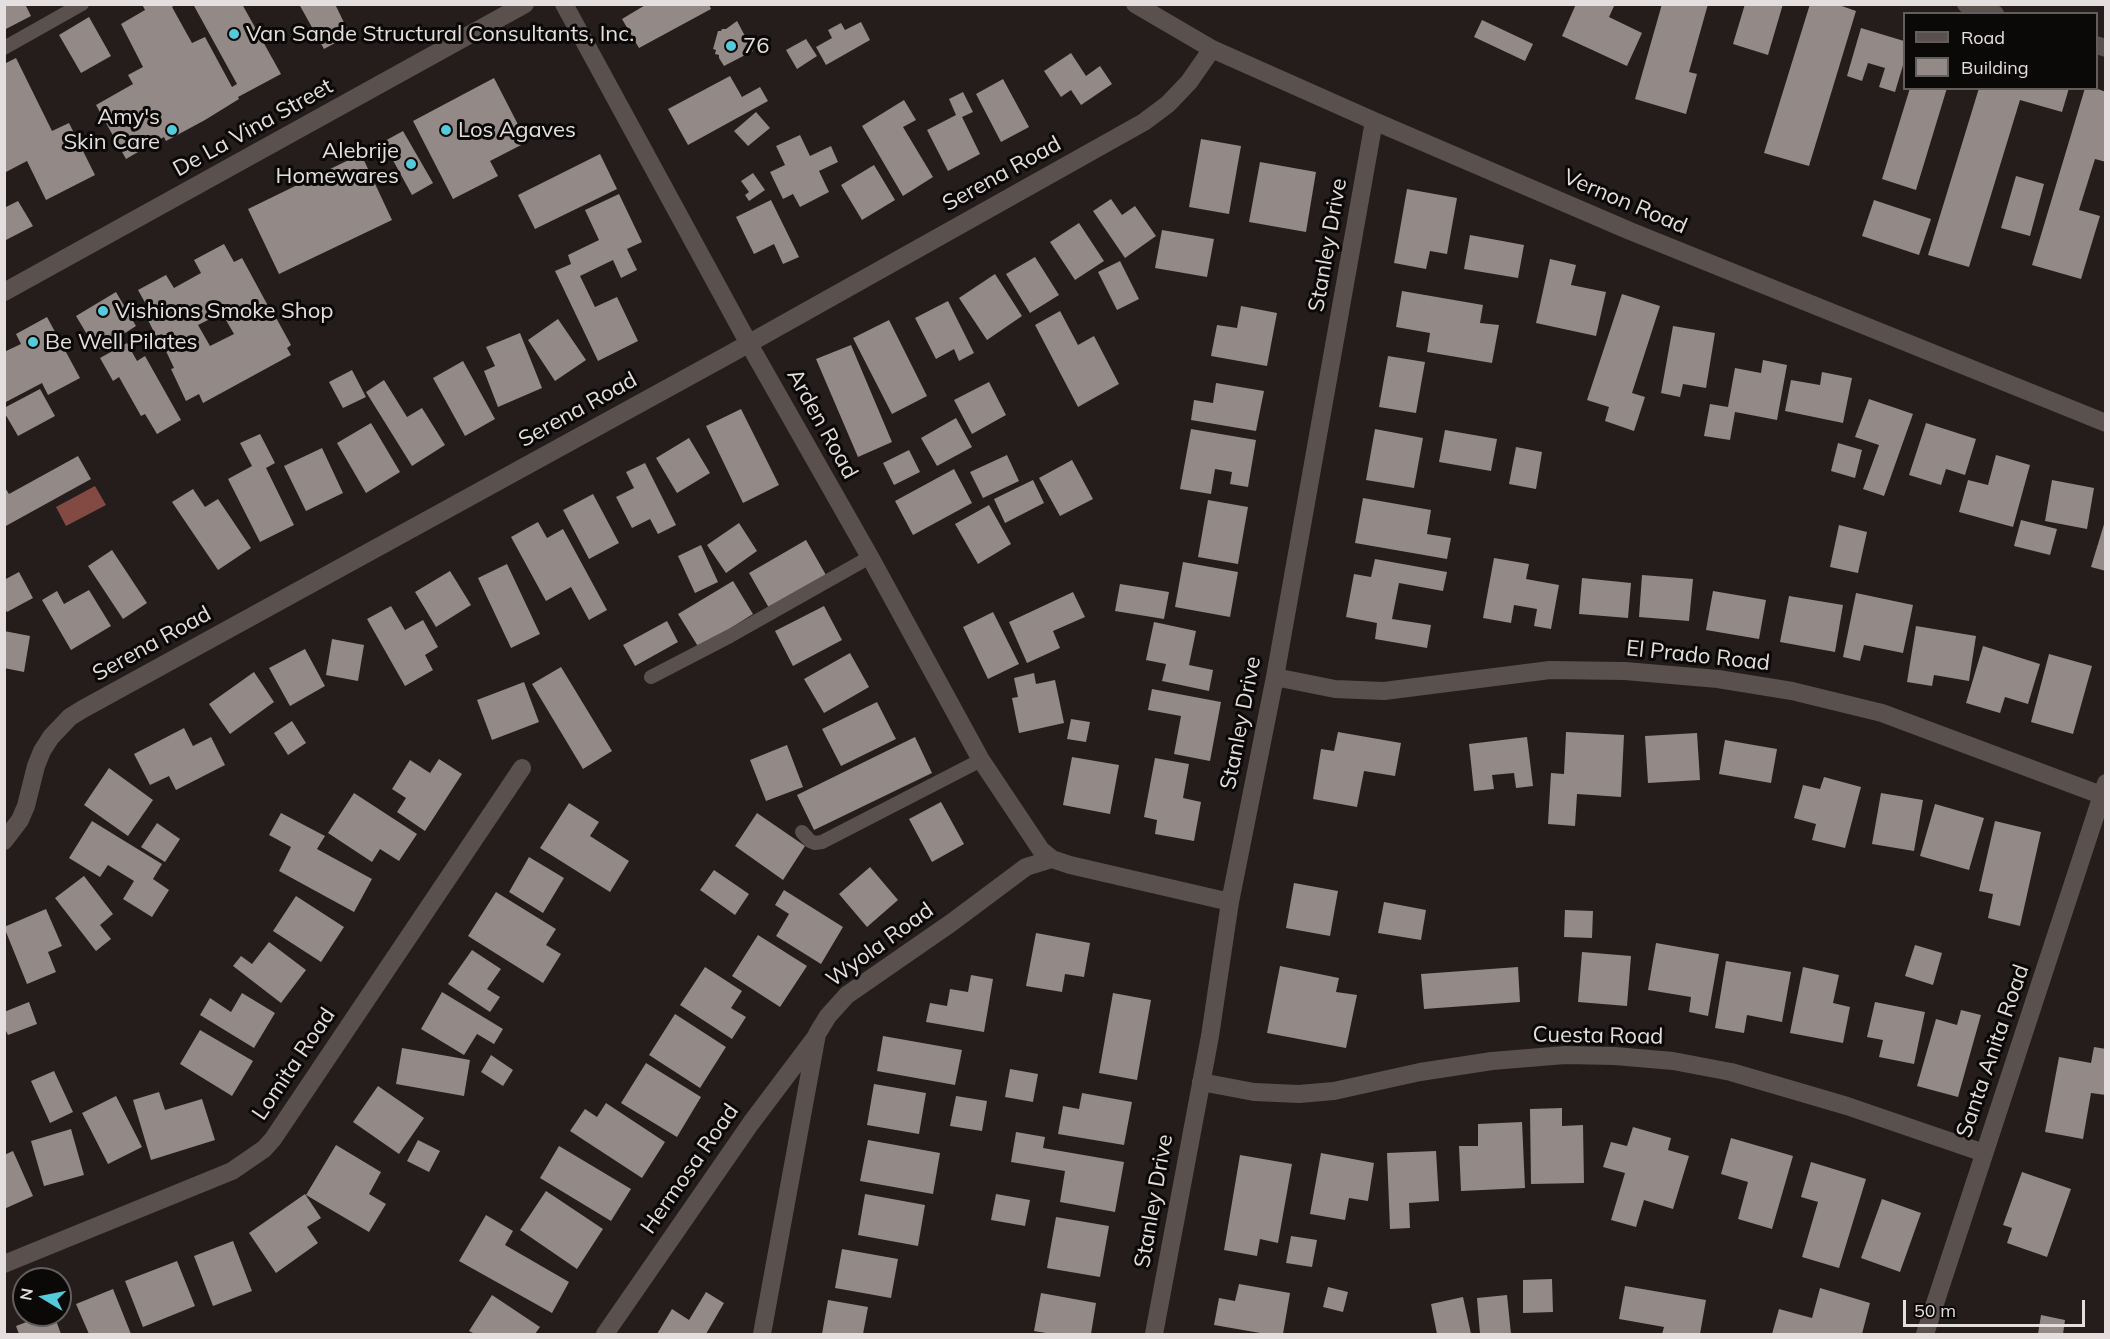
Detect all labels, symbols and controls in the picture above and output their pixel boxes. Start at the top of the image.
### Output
legend [1903,12,2098,90]
place label: Van Sande Structural Consultants, Inc. [246,21,634,47]
text: Road [1961,26,2005,49]
marker: Van Sande Structural Consultants, Inc. [227,27,241,41]
place label: 76 [743,33,769,59]
marker: 76 [724,39,738,53]
text: Building [1961,56,2029,79]
street label: De La Vina Street [169,73,337,183]
place label: Amy's Skin Care [63,104,160,156]
place label: Los Agaves [458,117,576,143]
marker: Amy's Skin Care [165,123,179,137]
marker: Los Agaves [439,123,453,137]
street label: Serena Road [938,131,1066,217]
place label: Alebrije Homewares [276,138,399,190]
marker: Alebrije Homewares [404,157,418,171]
street label: Vernon Road [1559,164,1691,240]
street label: Stanley Drive [1303,176,1353,314]
place label: Vishions Smoke Shop [115,298,333,324]
marker: Vishions Smoke Shop [96,304,110,318]
place label: Be Well Pilates [45,329,197,355]
marker: Be Well Pilates [26,335,40,349]
street label: Arden Road [781,364,863,484]
street label: Serena Road [514,367,642,453]
street label: Serena Road [88,601,216,687]
street label: El Prado Road [1625,635,1771,677]
street label: Stanley Drive [1215,654,1267,792]
street label: Wyola Road [821,897,939,993]
street label: Santa Anita Road [1951,961,2035,1141]
street label: Lomita Road [247,1003,341,1125]
street label: Cuesta Road [1532,1022,1664,1050]
street label: Hermosa Road [635,1099,745,1239]
street label: Stanley Drive [1129,1132,1179,1270]
north arrow [12,1267,72,1327]
text: N [15,1287,37,1302]
scale bar [1906,1288,2088,1326]
text: 50 m [1914,1299,1956,1322]

